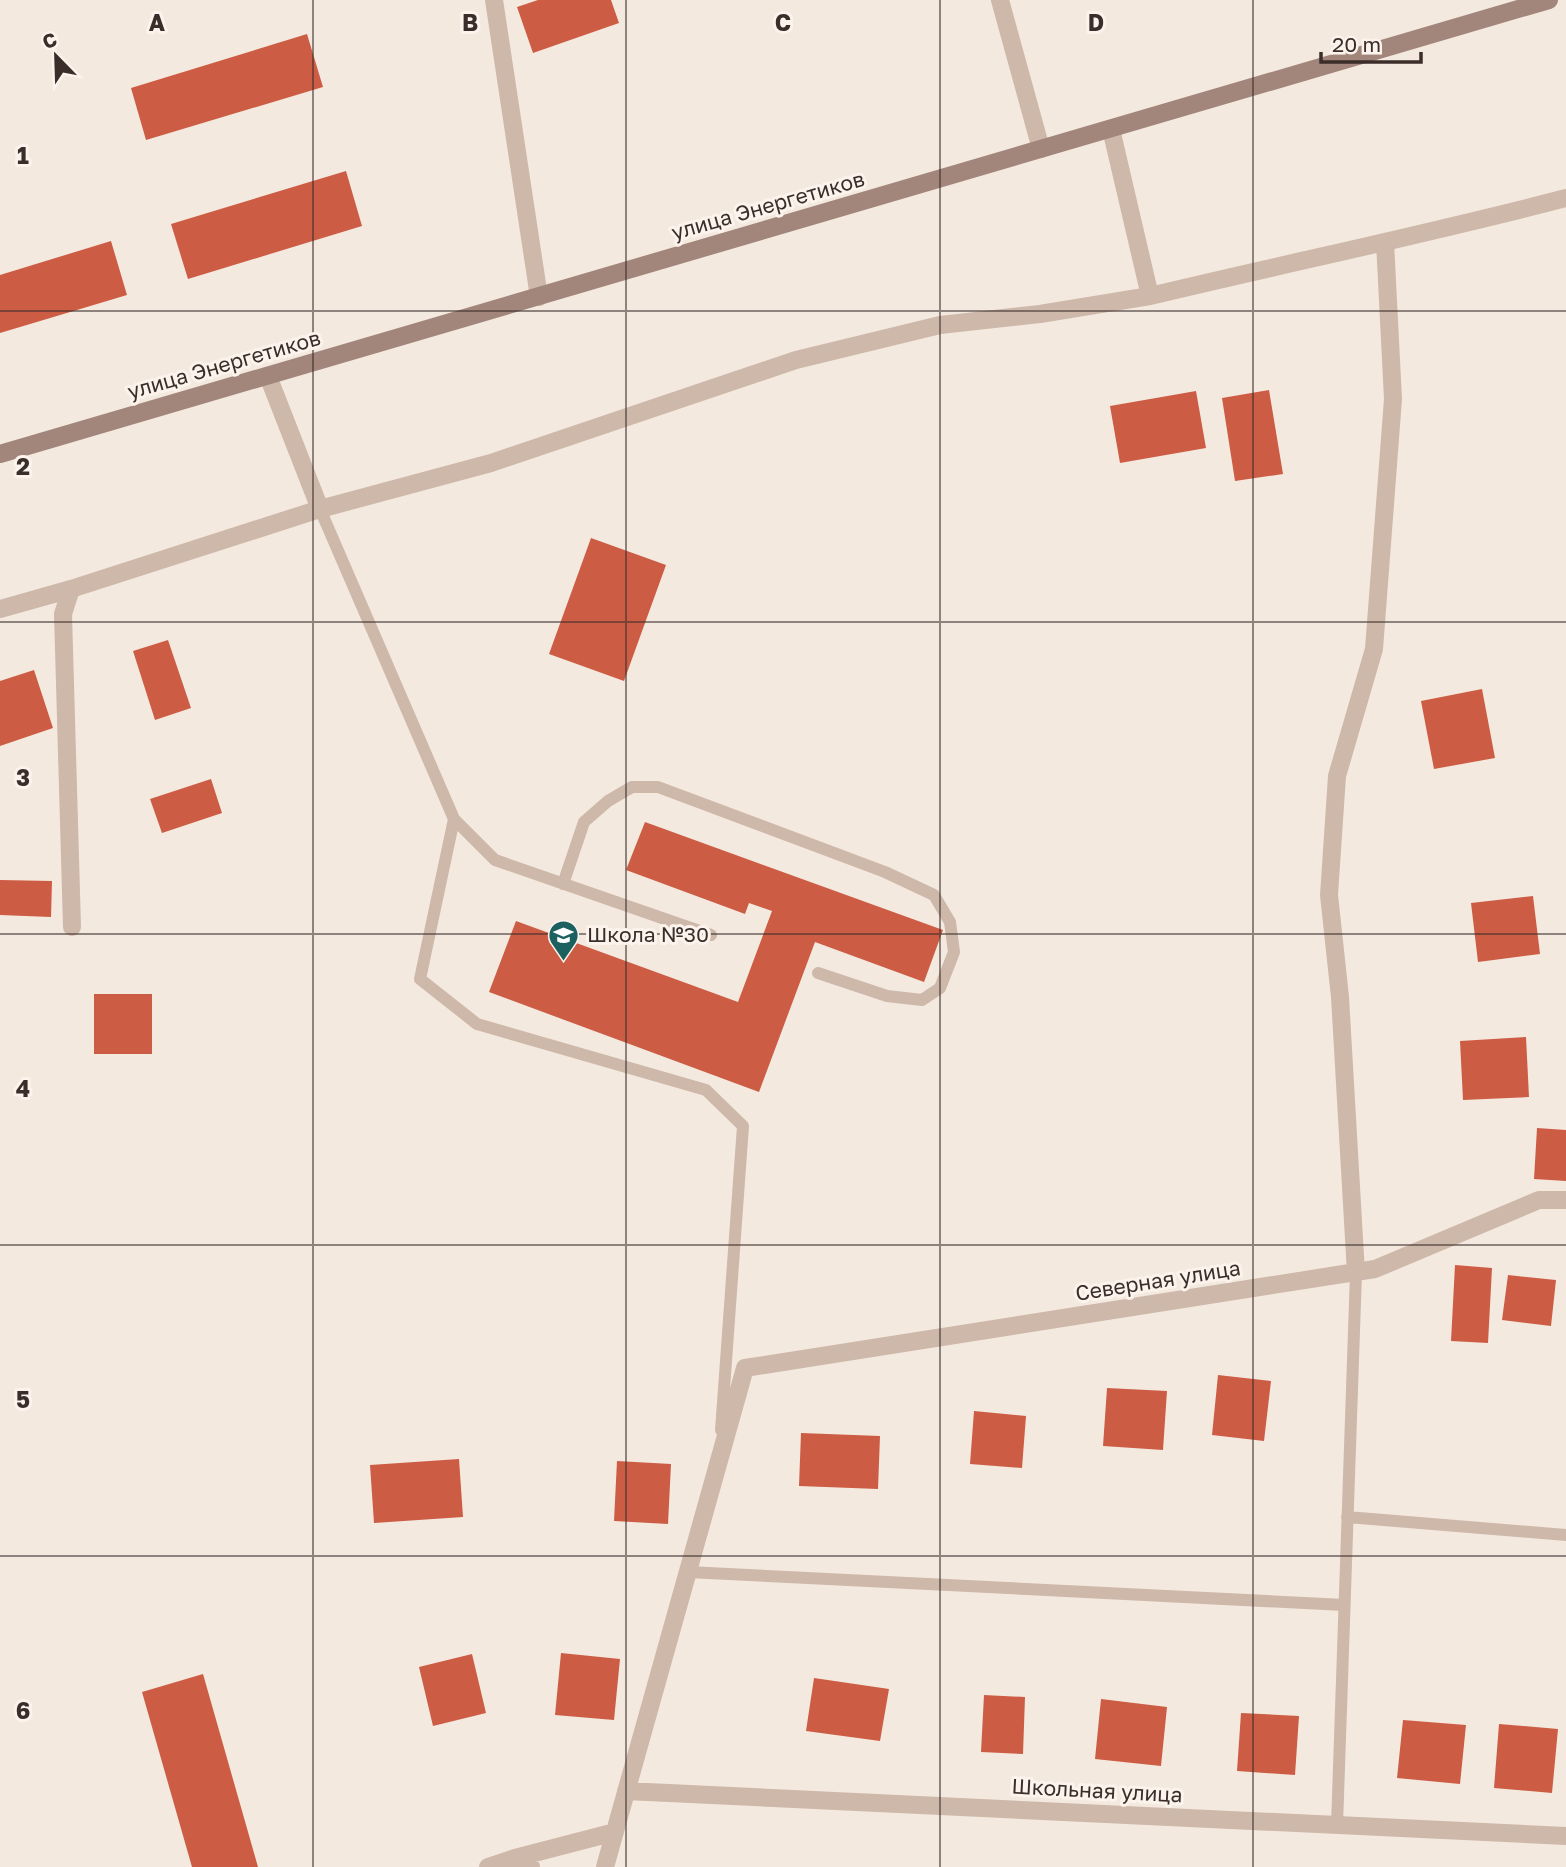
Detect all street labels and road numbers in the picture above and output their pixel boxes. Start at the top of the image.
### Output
street label: улица Энергетиков [668,165,867,245]
street label: улица Энергетиков [124,324,323,404]
street label: Северная улица [1073,1254,1242,1306]
street label: Школьная улица [1011,1773,1183,1807]

